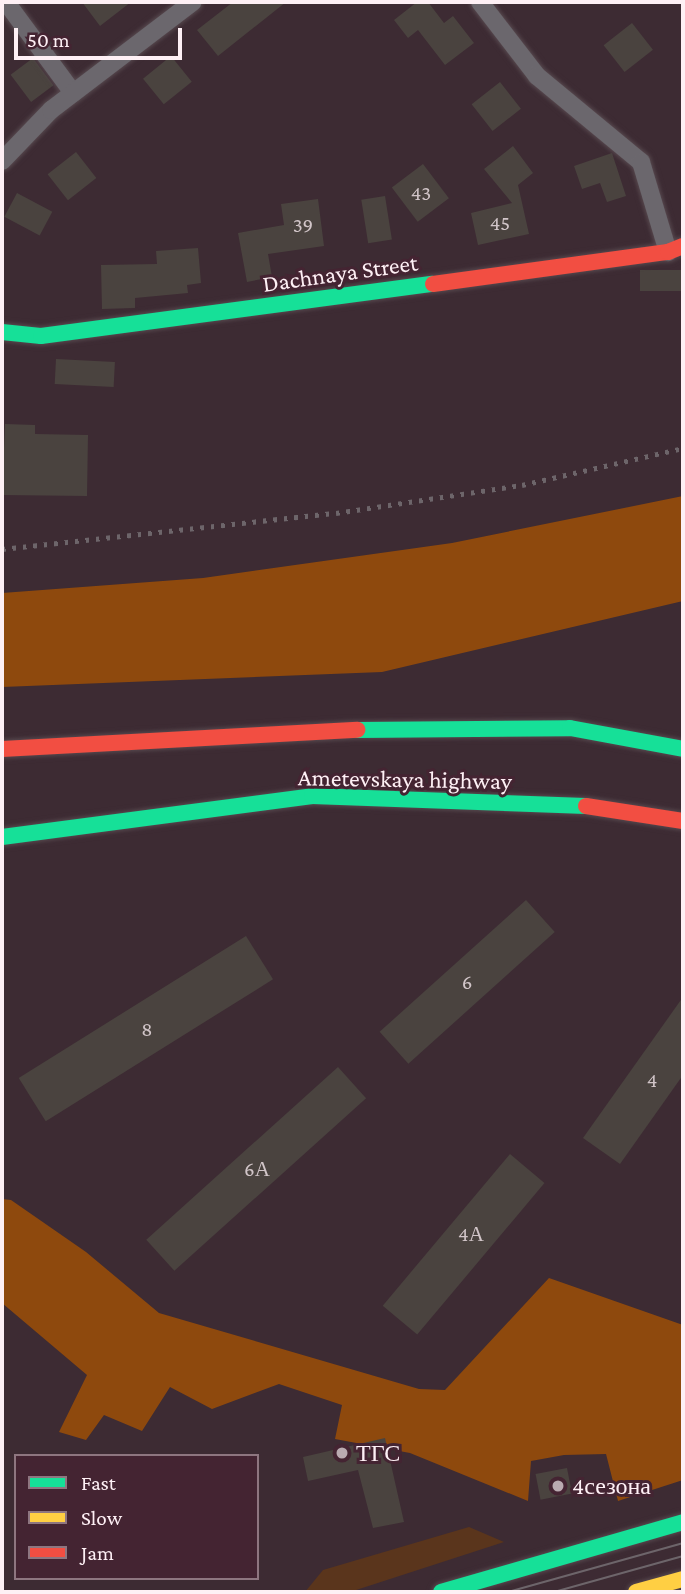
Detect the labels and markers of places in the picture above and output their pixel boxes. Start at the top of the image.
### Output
place label: ТГС [356,1439,400,1467]
marker: ТГС [334,1445,350,1461]
place label: 4сезона [572,1472,651,1500]
marker: 4сезона [550,1478,566,1494]

